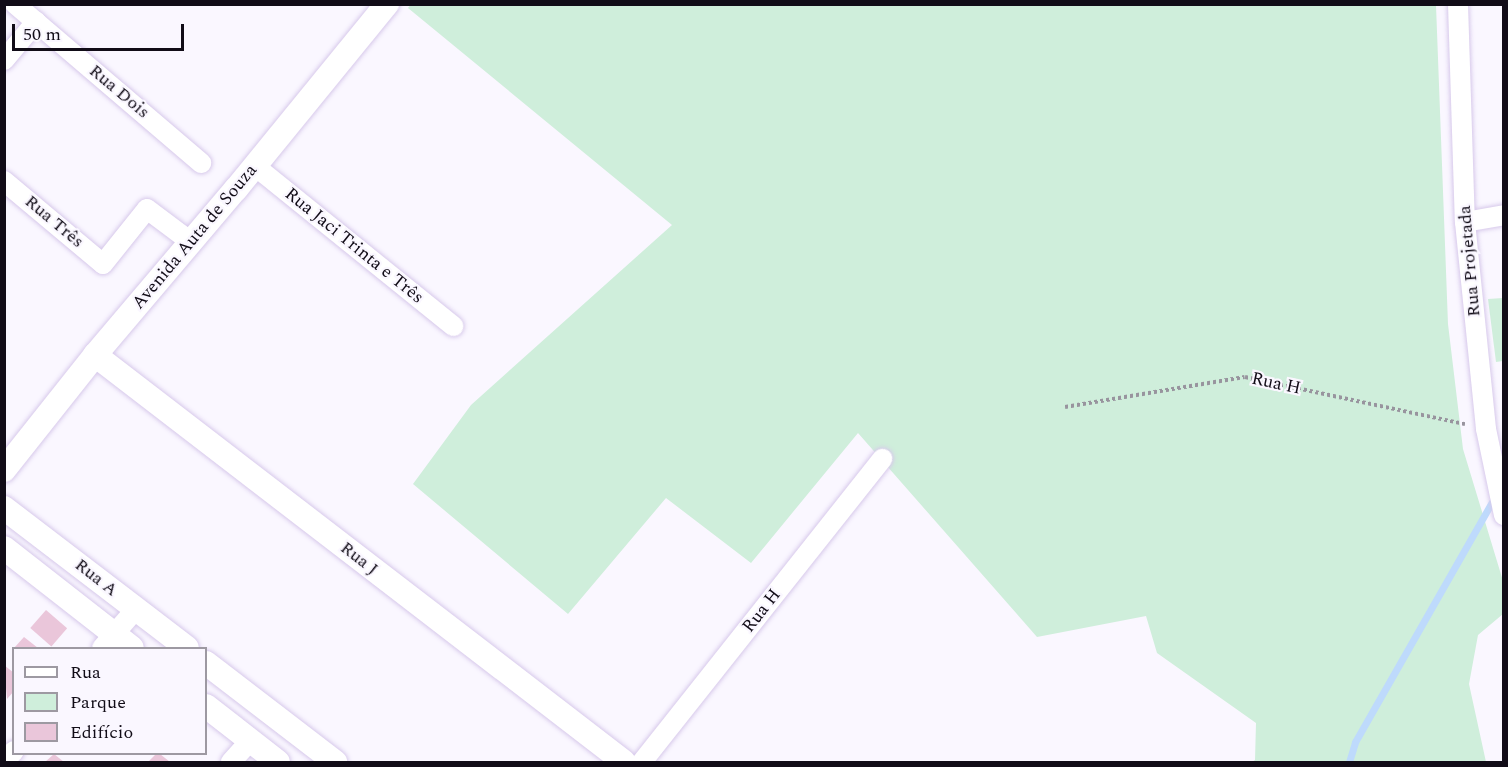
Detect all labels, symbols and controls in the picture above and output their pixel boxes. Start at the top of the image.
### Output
scale bar [15,12,188,50]
text: 50 m [23,21,61,48]
street label: Rua Dois [84,60,154,124]
street label: Avenida Auta de Souza [128,160,262,314]
street label: Rua Jaci Trinta e Três [280,183,428,309]
street label: Rua Três [20,191,88,253]
street label: Rua Projetada [1454,204,1486,318]
street label: Rua H [1249,368,1303,400]
street label: Rua J [336,537,382,581]
street label: Rua A [70,554,122,602]
street label: Rua H [738,585,786,637]
legend [12,647,207,755]
text: Rua [70,659,101,686]
text: Parque [70,689,126,716]
text: Edifício [70,719,133,746]

